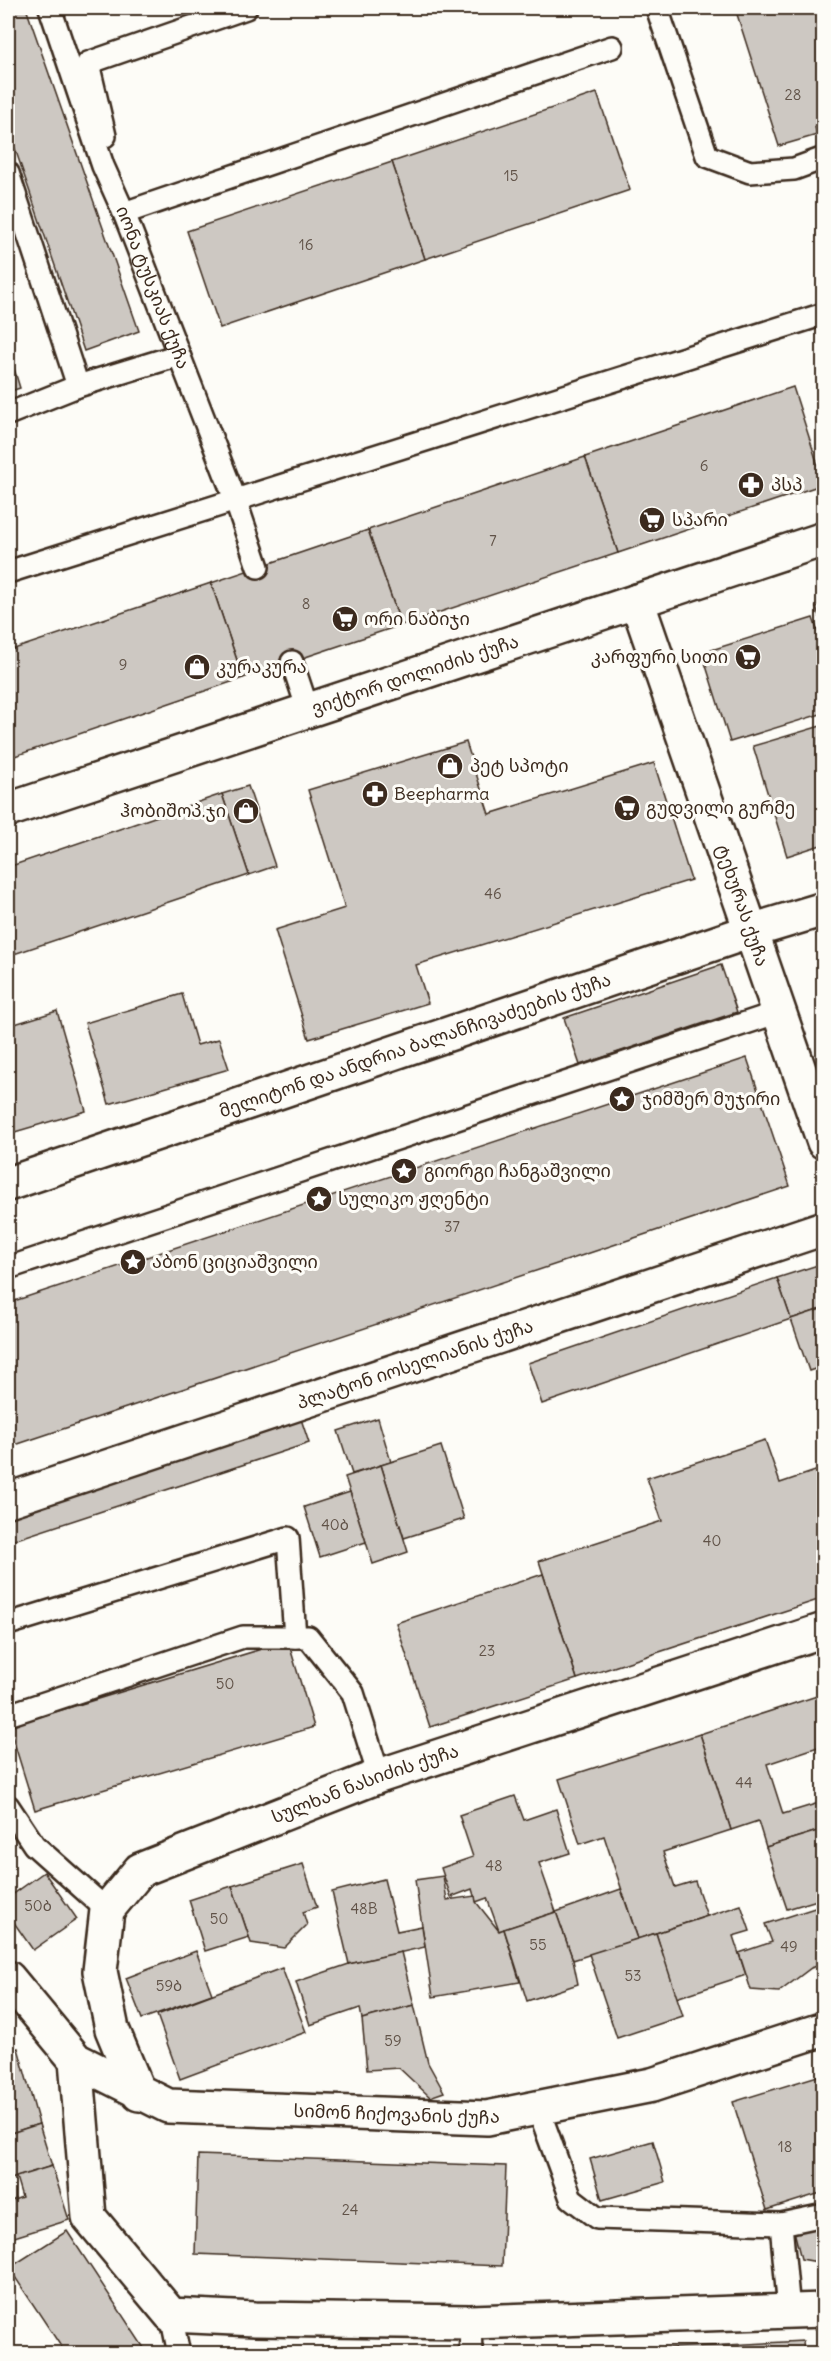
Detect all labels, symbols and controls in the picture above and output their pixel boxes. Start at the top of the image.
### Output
house number: 28 [785,85,801,104]
house number: 15 [504,166,518,185]
street label: იონა ტუსკიას ქუჩა [111,202,195,372]
house number: 16 [299,235,313,254]
house number: 6 [700,456,708,475]
pharmacy icon: პსპ [736,470,766,500]
place label: პსპ [771,473,803,496]
supermarket icon: სპარი [637,505,667,535]
place label: სპარი [672,508,728,531]
house number: 7 [489,531,497,550]
house number: 8 [302,594,310,613]
supermarket icon: ორი ნაბიჯი [330,604,360,634]
place label: ორი ნაბიჯი [364,607,470,630]
street label: ვიქტორ დოლიძის ქუჩა [308,629,522,719]
supermarket icon: კარფური სითი [733,642,763,672]
place label: კარფური სითი [591,645,728,668]
shop icon: კურაკურა [182,652,212,682]
house number: 9 [119,655,127,674]
place label: კურაკურა [216,655,307,678]
shop icon: პეტ სპოტი [435,751,465,781]
place label: პეტ სპოტი [470,754,569,777]
pharmacy icon: Beepharma [360,779,390,809]
place label: Beepharma [394,782,490,805]
supermarket icon: გუდვილი გურმე [612,793,642,823]
shop icon: ჰობიშოპ.ჯი [231,796,261,826]
place label: გუდვილი გურმე [646,796,795,819]
place label: ჰობიშოპ.ჯი [120,799,226,822]
street label: ტეხურას ქუჩა [711,841,774,969]
house number: 46 [484,884,502,903]
street label: მელიტონ და ანდრია ბალანჩივაძეების ქუჩა [216,968,614,1122]
place icon: ჯიმშერ მუჯირი [607,1084,637,1114]
place label: ჯიმშერ მუჯირი [642,1087,780,1110]
place icon: გიორგი ჩანგაშვილი [389,1156,419,1186]
place label: გიორგი ჩანგაშვილი [424,1159,611,1182]
place icon: სულიკო ჟღენტი [304,1184,334,1214]
place label: სულიკო ჟღენტი [338,1187,489,1210]
house number: 37 [444,1217,460,1236]
place icon: აბონ ციციაშვილი [118,1247,148,1277]
place label: აბონ ციციაშვილი [152,1250,318,1273]
street label: პლატონ იოსელიანის ქუჩა [294,1314,536,1414]
house number: 40ბ [321,1515,349,1534]
house number: 40 [703,1531,721,1550]
house number: 23 [479,1641,495,1660]
house number: 50 [216,1674,234,1693]
street label: სულხან ნასიძის ქუჩა [268,1739,461,1828]
house number: 44 [735,1773,753,1792]
house number: 48 [485,1856,503,1875]
house number: 50ბ [24,1896,52,1915]
house number: 48B [350,1899,378,1918]
house number: 50 [210,1909,228,1928]
house number: 55 [529,1935,547,1954]
house number: 49 [780,1937,798,1956]
house number: 53 [624,1966,642,1985]
house number: 59ბ [156,1976,182,1995]
house number: 59 [384,2031,402,2050]
street label: სიმონ ჩიქოვანის ქუჩა [293,2099,501,2129]
house number: 18 [778,2137,792,2156]
house number: 24 [342,2200,359,2219]

